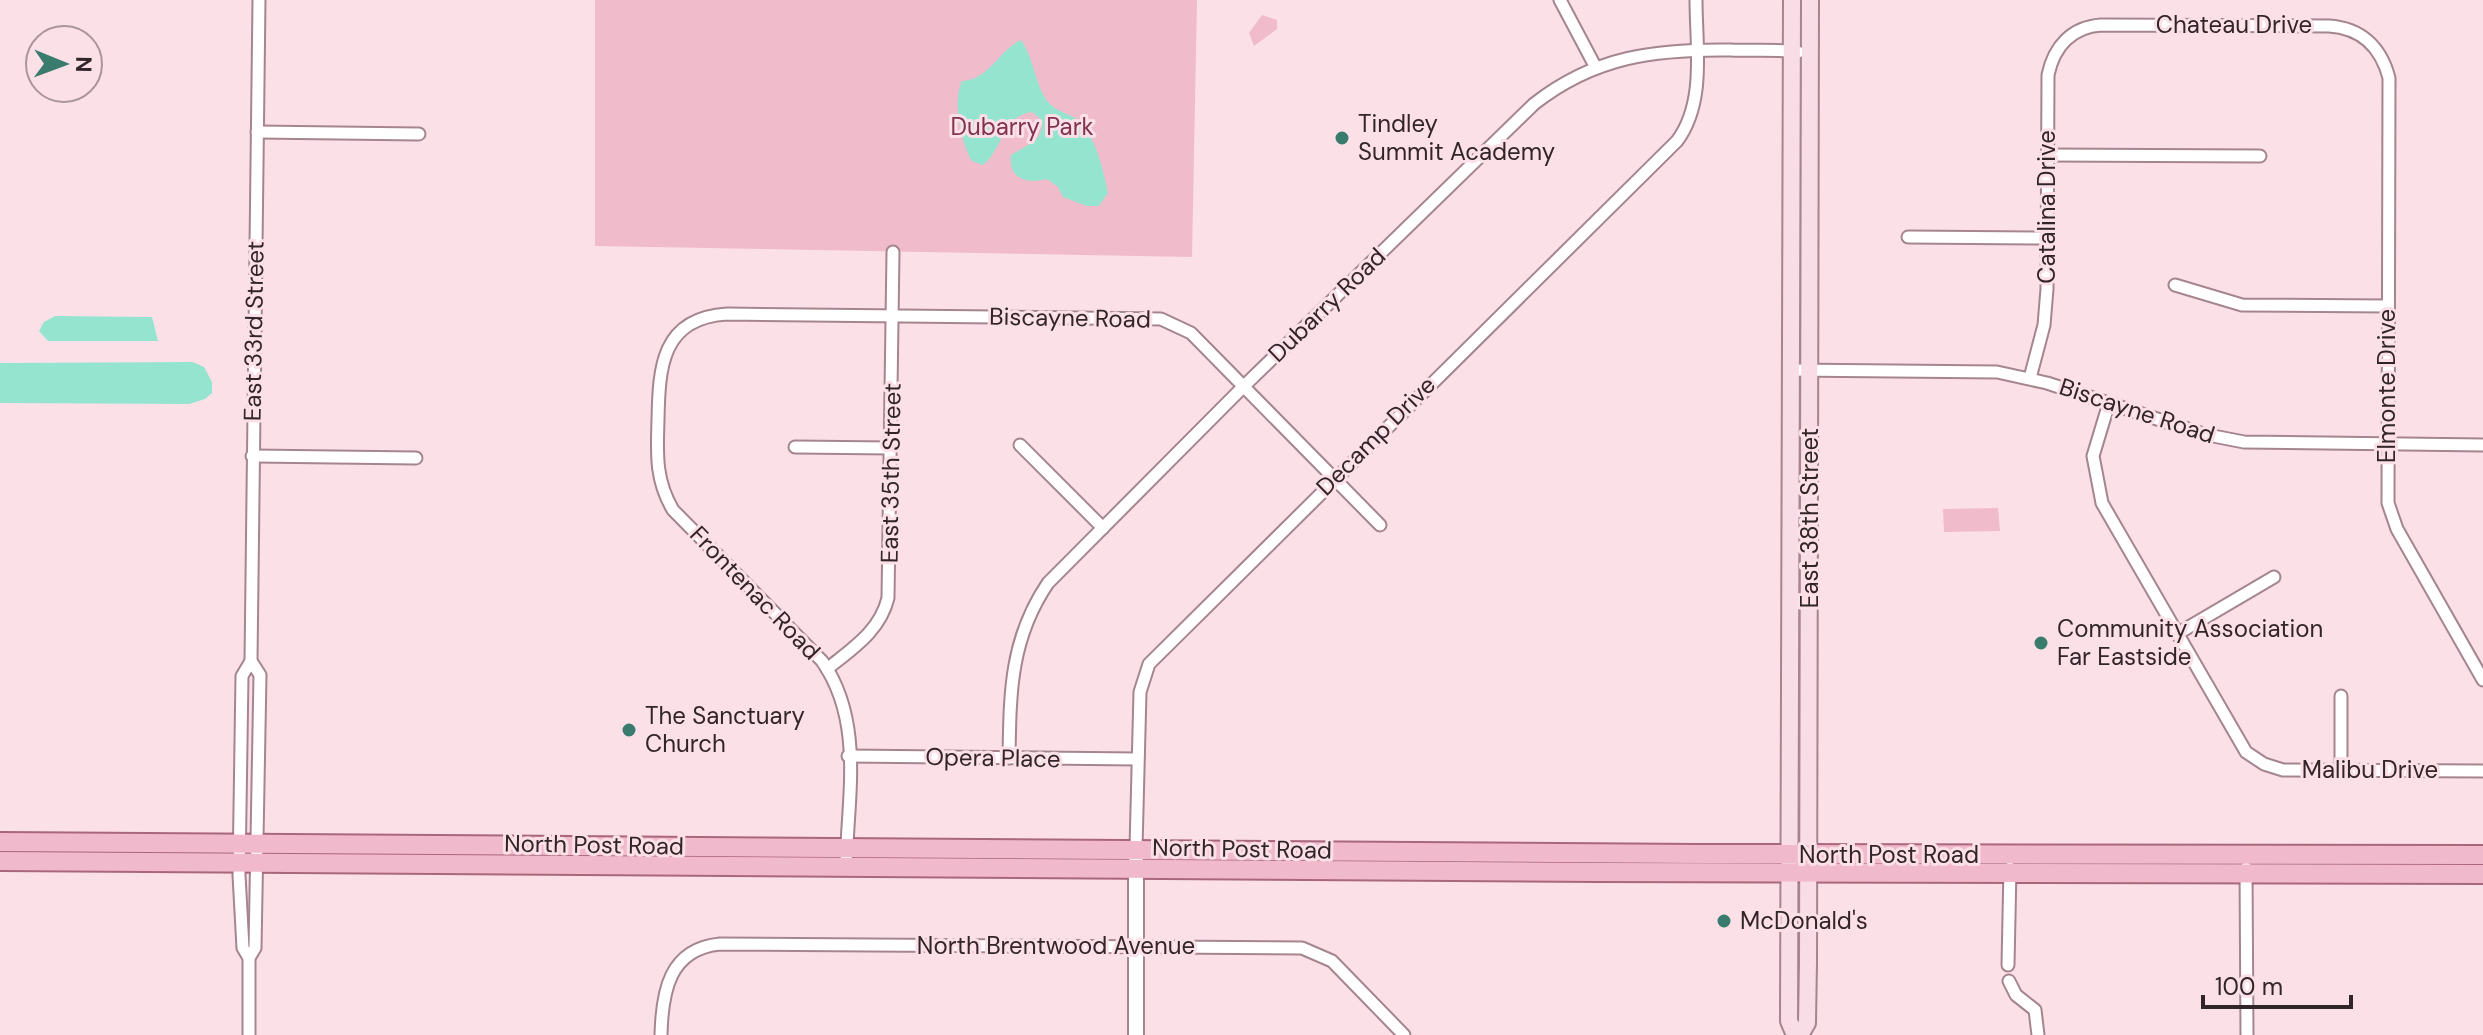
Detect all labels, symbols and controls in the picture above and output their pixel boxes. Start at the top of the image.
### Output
street label: Chateau Drive [2156,9,2312,40]
north arrow [24,24,104,104]
text: N [69,56,98,73]
place label: Tindley Summit Academy [1358,108,1555,167]
park label: Dubarry Park [950,111,1094,142]
marker: Tindley Summit Academy [1333,129,1351,147]
street label: Catalina Drive [2031,130,2062,284]
street label: East 33rd Street [236,241,271,421]
street label: Dubarry Road [1261,241,1392,368]
street label: Biscayne Road [989,301,1151,334]
street label: Elmonte Drive [2371,309,2402,463]
street label: Decamp Drive [1309,369,1442,502]
street label: Biscayne Road [2055,371,2219,450]
street label: East 35th Street [873,383,908,563]
street label: East 38th Street [1794,428,1825,608]
street label: Frontenac Road [683,519,827,666]
place label: Community Association Far Eastside [2057,613,2323,672]
marker: Community Association Far Eastside [2032,634,2050,652]
place label: The Sanctuary Church [645,700,805,759]
marker: The Sanctuary Church [620,721,638,739]
street label: Opera Place [925,741,1061,774]
street label: Malibu Drive [2302,754,2438,785]
street label: North Post Road [504,827,684,862]
street label: North Post Road [1152,831,1332,866]
street label: North Post Road [1799,839,1979,870]
place label: McDonald's [1740,905,1868,936]
marker: McDonald's [1715,912,1733,930]
street label: North Brentwood Avenue [917,930,1195,961]
scale bar [2203,959,2351,1009]
text: 100 m [2215,971,2283,1002]

